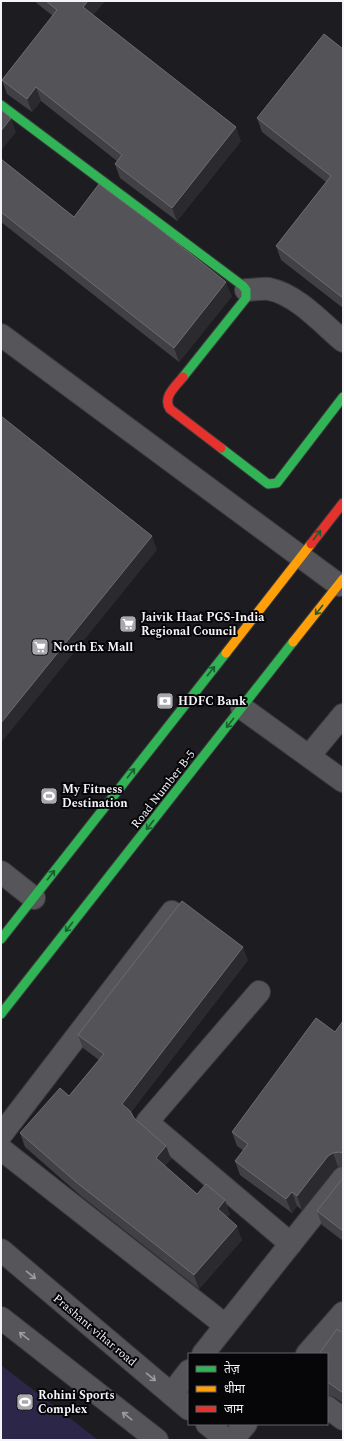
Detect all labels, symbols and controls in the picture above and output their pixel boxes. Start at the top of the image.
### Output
one-way arrow [313,530,322,541]
one-way arrow [315,605,323,616]
place label: Jaivik Haat PGS-India Regional Council [141,608,265,641]
supermarket icon: Jaivik Haat PGS-India Regional Council [118,614,138,634]
supermarket icon: North Ex Mall [30,637,50,657]
place label: North Ex Mall [53,638,133,657]
one-way arrow [207,665,216,676]
bank icon: HDFC Bank [155,691,175,711]
place label: HDFC Bank [178,692,247,711]
one-way arrow [226,718,234,729]
street label: Road Number B-5 [127,746,200,833]
one-way arrow [127,768,136,779]
place label: My Fitness Destination [62,780,128,813]
sports icon: My Fitness Destination [39,786,59,806]
one-way arrow [145,820,154,831]
one-way arrow [47,870,55,881]
one-way arrow [65,922,73,933]
one-way arrow [25,1271,36,1280]
street label: Prashant vihar road [49,1290,141,1371]
one-way arrow [19,1332,30,1340]
legend [188,1353,328,1425]
text: तेज़ [224,1360,241,1379]
one-way arrow [146,1373,157,1382]
text: धीमा [224,1380,246,1399]
place label: Rohini Sports Complex [38,1386,115,1419]
sports icon: Rohini Sports Complex [15,1392,35,1412]
text: जाम [224,1400,244,1419]
one-way arrow [121,1412,132,1420]

